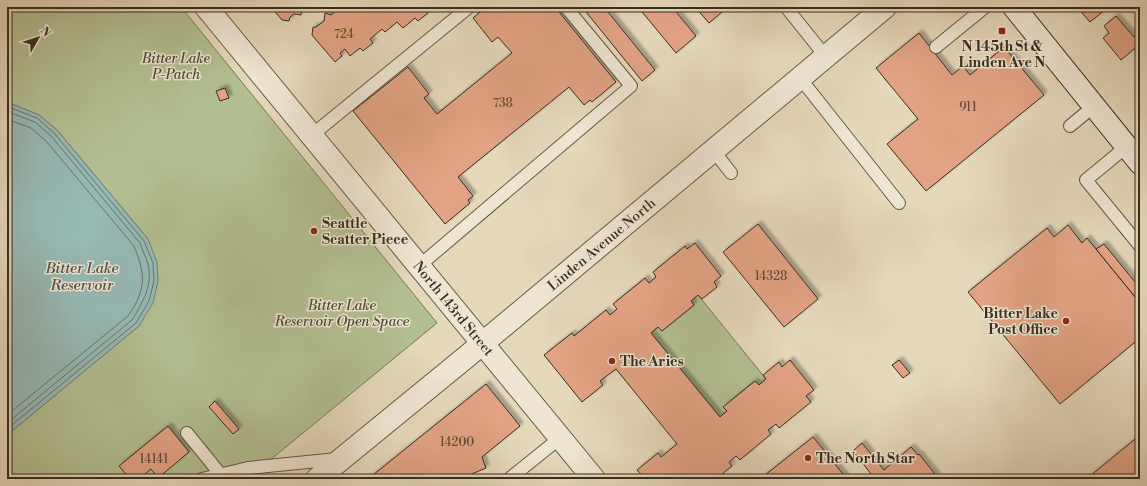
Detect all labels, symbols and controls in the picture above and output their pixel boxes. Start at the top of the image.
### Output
north arrow [18,18,58,58]
text: N [37,25,53,40]
marker: N 145th St & Linden Ave N [997,26,1007,36]
house number: 724 [334,27,354,42]
place label: N 145th St & Linden Ave N [959,38,1045,72]
park label: Bitter Lake P-Patch [141,50,211,84]
house number: 738 [493,96,513,111]
house number: 911 [959,100,978,115]
street label: Linden Avenue North [544,194,660,295]
place label: Seattle Scatter Piece [322,215,409,249]
marker: Seattle Scatter Piece [309,226,319,236]
street label: North 143rd Street [409,258,497,360]
water label: Bitter Lake Reservoir [44,259,119,295]
house number: 14328 [755,269,787,284]
park label: Bitter Lake Reservoir Open Space [274,297,410,331]
place label: Bitter Lake Post Office [983,305,1058,339]
marker: Bitter Lake Post Office [1061,316,1071,326]
place label: The Aries [620,353,684,371]
marker: The Aries [607,356,617,366]
house number: 14200 [440,435,474,450]
place label: The North Star [816,450,915,468]
house number: 14141 [140,452,169,467]
marker: The North Star [803,453,813,463]

